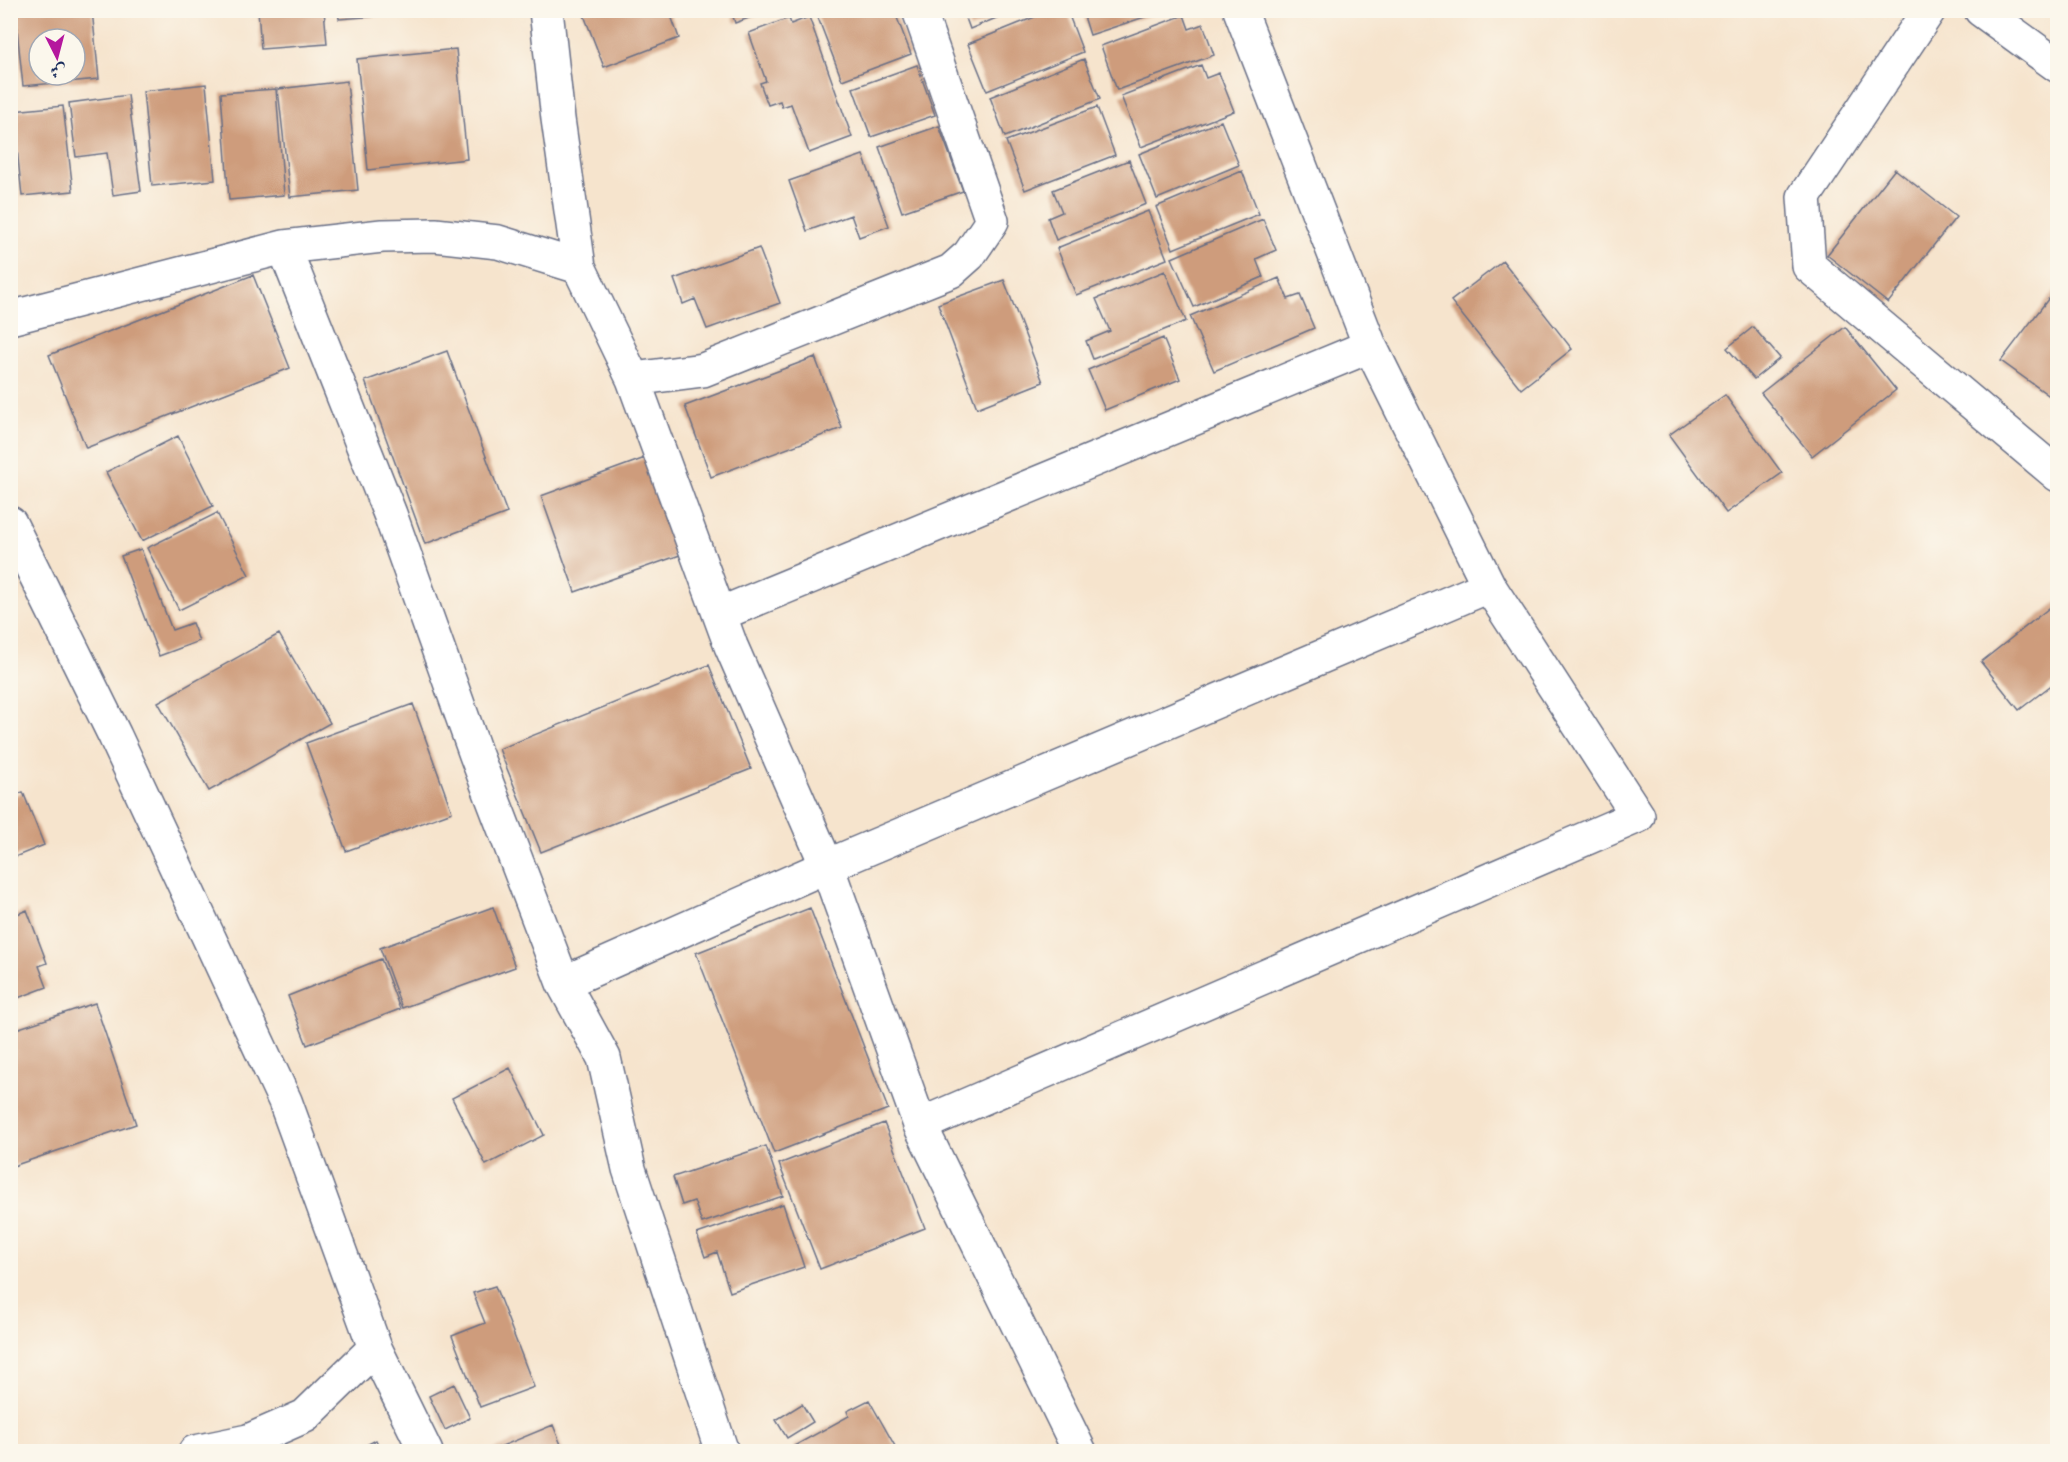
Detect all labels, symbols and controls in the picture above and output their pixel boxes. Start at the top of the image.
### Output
north arrow [27,27,87,87]
text: ش [49,57,67,82]

